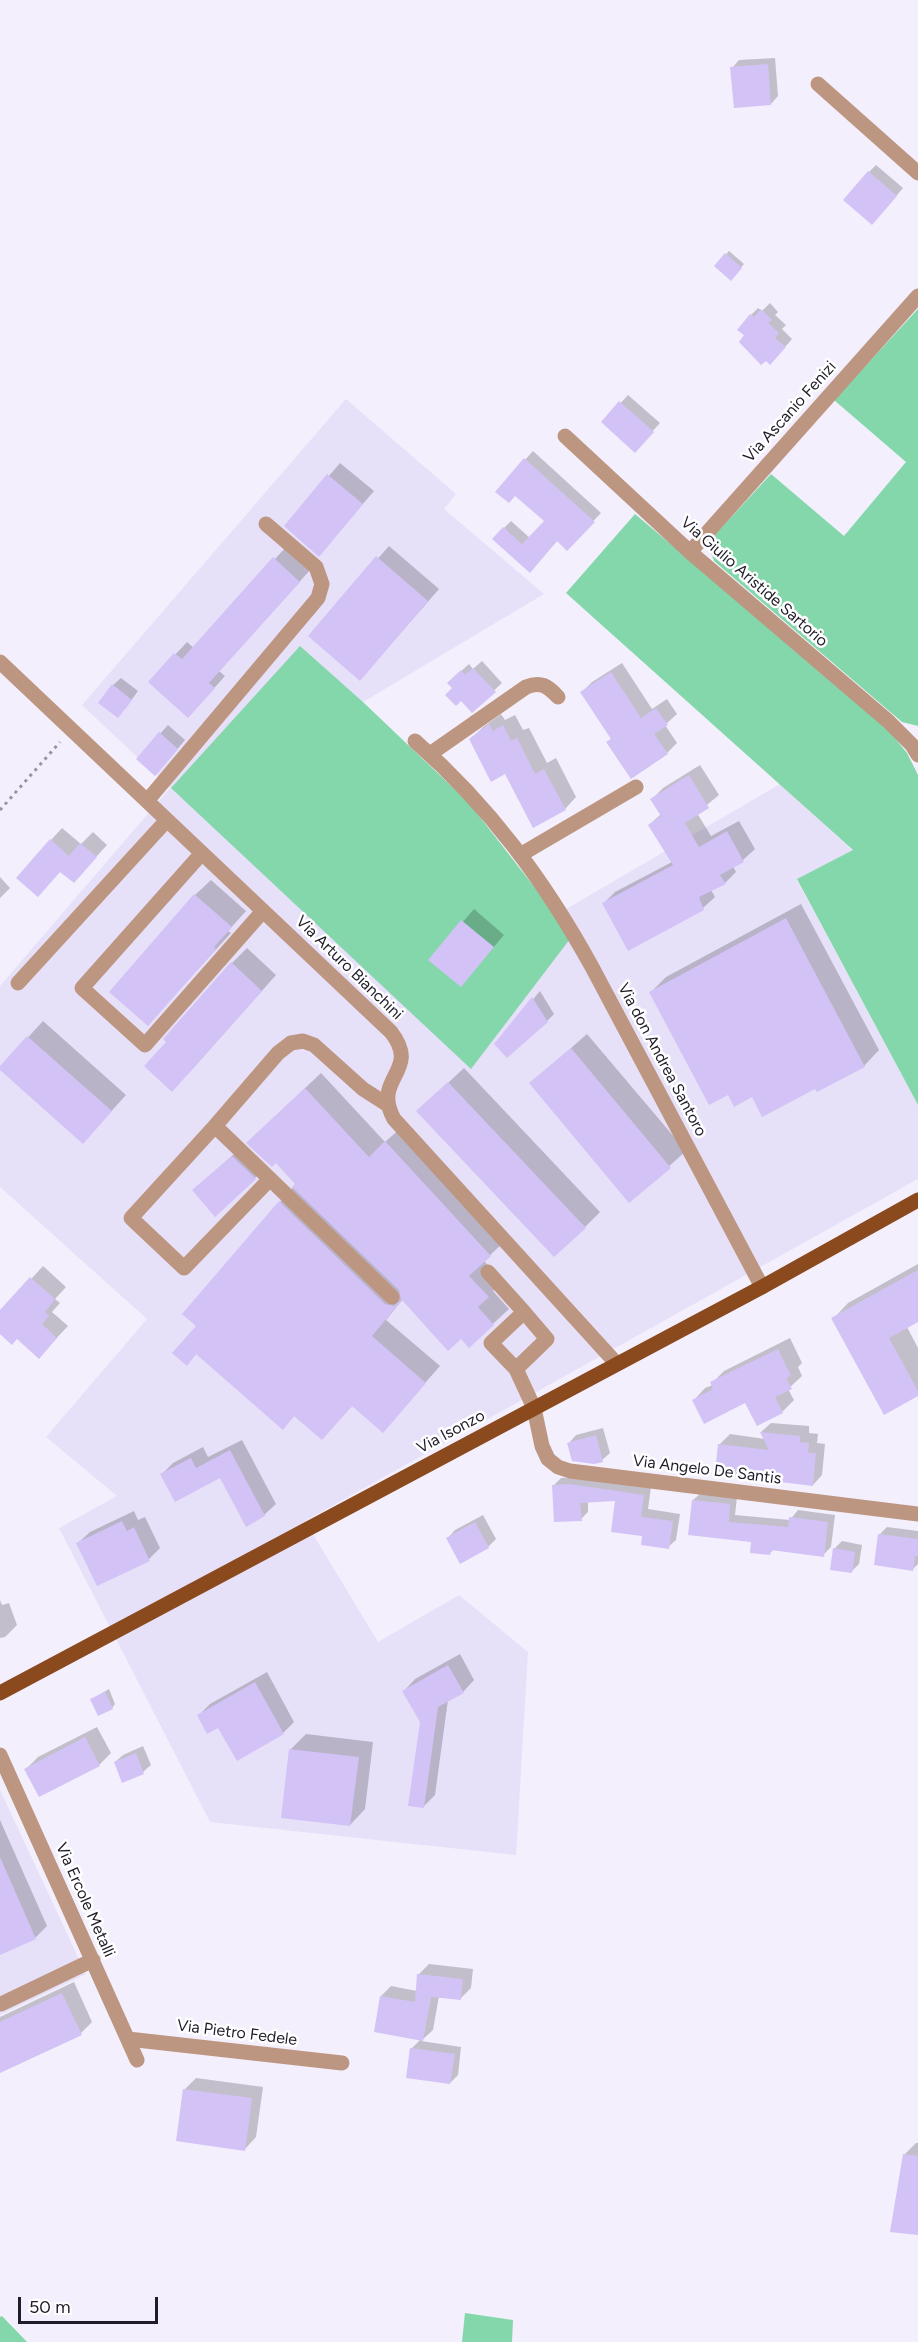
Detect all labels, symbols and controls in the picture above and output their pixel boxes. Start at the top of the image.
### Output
street label: Via Ascanio Fenizi [740,357,840,467]
street label: Via Giulio Aristide Sartorio [677,513,831,651]
street label: Via Arturo Bianchini [292,912,406,1024]
street label: Via don Andrea Santoro [613,980,711,1140]
street label: Via Isonzo [414,1406,488,1458]
street label: Via Angelo De Santis [632,1451,782,1489]
street label: Via Ercole Metalli [51,1840,119,1960]
street label: Via Pietro Fedele [176,2016,298,2050]
scale bar [21,2285,160,2323]
text: 50 m [29,2296,71,2318]

